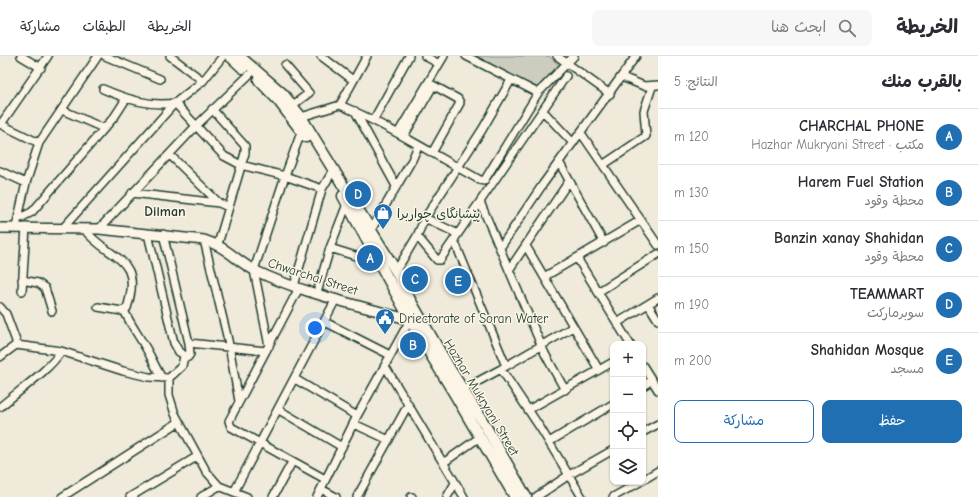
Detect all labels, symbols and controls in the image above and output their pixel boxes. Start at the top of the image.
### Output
search box [592,10,872,46]
text: الخريطة [896,16,958,38]
icon: search [836,17,858,39]
text: مشاركة [20,18,60,35]
text: الطبقات [82,18,126,35]
text: الخريطة [148,18,191,35]
text: ابحث هنا [771,18,826,36]
text: بالقرب منك [881,72,962,91]
text: النتائج: 5 [674,74,718,89]
text: CHARCHAL PHONE [799,117,924,135]
text: 120 m [674,129,709,144]
text: A [945,129,953,144]
text: مكتب · Hazhar Mukryani Street [751,137,924,152]
text: Harem Fuel Station [798,173,924,191]
pin: D [345,179,371,209]
text: 130 m [674,185,709,200]
text: B [945,185,953,200]
text: محطة وقود [865,193,924,208]
shop icon: پێشانگای چواربرا [372,202,394,230]
district label: Dilman [144,203,186,220]
place label: پێشانگای چواربرا [397,206,480,222]
text: Banzin xanay Shahidan [774,229,924,247]
text: 150 m [674,241,709,256]
text: C [945,241,953,256]
pin: A [357,243,383,273]
text: محطة وقود [865,249,924,264]
street label: Chwarchal Street [266,255,361,298]
pin: C [402,264,428,294]
pin: E [445,266,471,296]
text: TEAMMART [850,285,924,303]
text: 190 m [674,297,709,312]
text: D [945,297,953,312]
text: سوبرماركت [867,305,924,320]
public building icon: Driectorate of Soran Water [374,307,396,335]
place label: Driectorate of Soran Water [399,311,549,326]
your location [305,318,325,338]
pin: B [400,330,426,360]
street label: Hazhar Mukryani Street [441,336,523,459]
map controls [610,341,646,485]
button: + [610,341,646,377]
text: Shahidan Mosque [811,341,924,359]
text: 200 m [674,353,712,368]
text: E [945,353,953,368]
text: مسجد [891,361,924,376]
button: − [610,377,646,413]
button: مشاركة [674,400,814,443]
button: حفظ [822,400,962,443]
button: locate [610,413,646,449]
button: layers [610,449,646,485]

